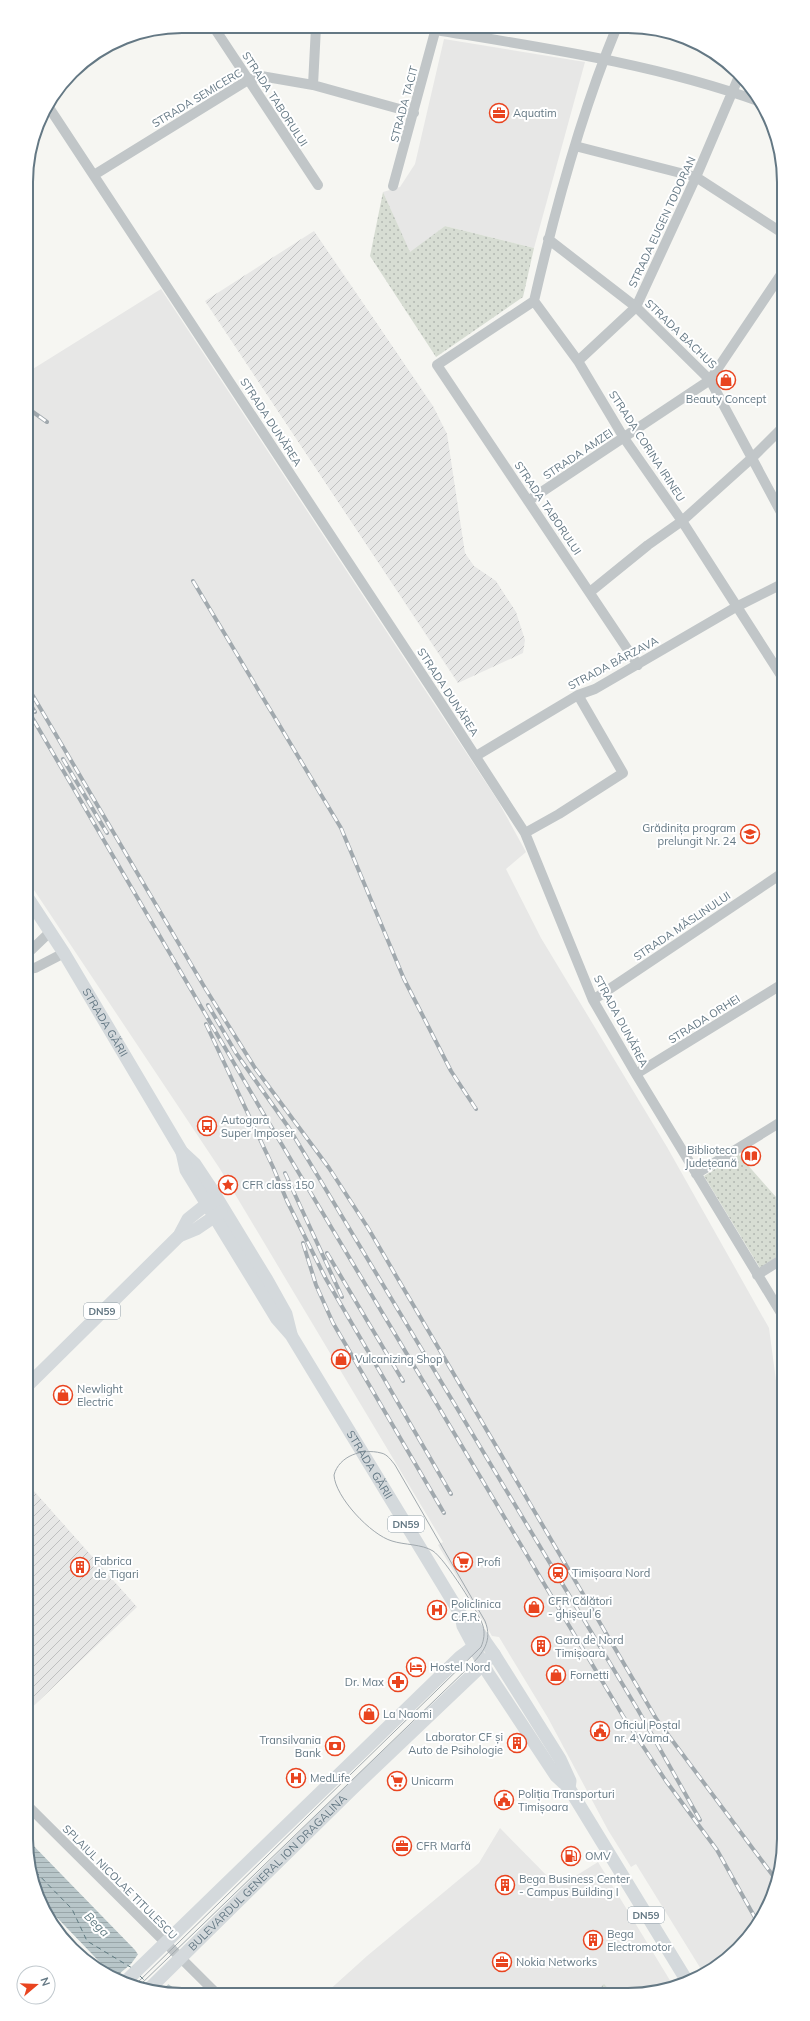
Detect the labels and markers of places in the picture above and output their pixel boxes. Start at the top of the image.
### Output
office icon: Aquatim [488,102,510,124]
place label: Aquatim [513,106,557,120]
shop icon: Beauty Concept [715,369,737,391]
place label: Beauty Concept [686,392,766,406]
place label: Grădinița program prelungit Nr. 24 [642,821,736,848]
school or university icon: Grădinița program prelungit Nr. 24 [739,823,761,845]
place label: Autogara Super Imposer [221,1113,294,1140]
bus stop icon: Autogara Super Imposer [196,1115,218,1137]
place label: Biblioteca Județeană [685,1143,737,1171]
library icon: Biblioteca Județeană [740,1145,762,1167]
place icon: CFR class 150 [217,1174,239,1196]
place label: CFR class 150 [242,1178,315,1192]
shop icon: Vulcanizing Shop [330,1348,352,1370]
place label: Vulcanizing Shop [355,1352,443,1366]
place label: Newlight Electric [77,1382,123,1409]
shop icon: Newlight Electric [52,1384,74,1406]
supermarket icon: Profi [452,1551,474,1573]
place label: Fabrica de Tigari [94,1554,139,1581]
place label: Profi [477,1555,501,1569]
building icon: Fabrica de Tigari [69,1556,91,1578]
station icon: Timișoara Nord [547,1562,569,1584]
place label: Timișoara Nord [572,1566,650,1581]
place label: CFR Călători - ghișeul 6 [548,1594,612,1622]
shop icon: CFR Călători - ghișeul 6 [523,1596,545,1618]
place label: Policlinica C.F.R. [451,1597,501,1624]
hospital icon: Policlinica C.F.R. [426,1599,448,1621]
place label: Gara de Nord Timișoara [555,1633,624,1661]
building icon: Gara de Nord Timișoara [530,1635,552,1657]
hotel icon: Hostel Nord [405,1656,427,1678]
place label: Hostel Nord [430,1660,490,1674]
shop icon: Fornetti [545,1664,567,1686]
place label: Fornetti [570,1668,609,1682]
pharmacy icon: Dr. Max [387,1671,409,1693]
place label: Dr. Max [345,1675,384,1689]
shop icon: La Naomi [358,1703,380,1725]
place label: La Naomi [383,1707,432,1721]
place label: Oficiul Poștal nr. 4 Vama [614,1718,680,1745]
public building icon: Oficiul Poștal nr. 4 Vama [589,1720,611,1742]
place label: Laborator CF și Auto de Psihologie [408,1730,503,1757]
building icon: Laborator CF și Auto de Psihologie [506,1732,528,1754]
place label: Transilvania Bank [260,1733,321,1760]
bank icon: Transilvania Bank [324,1735,346,1757]
hospital icon: MedLife [285,1767,307,1789]
supermarket icon: Unicarm [386,1770,408,1792]
place label: MedLife [310,1771,350,1785]
place label: Unicarm [411,1774,454,1788]
place label: Poliția Transporturi Timișoara [518,1787,615,1815]
public building icon: Poliția Transporturi Timișoara [493,1789,515,1811]
office icon: CFR Marfă [391,1835,413,1857]
place label: CFR Marfă [416,1839,471,1853]
fuel station icon: OMV [560,1845,582,1867]
place label: OMV [585,1849,611,1863]
place label: Bega Business Center - Campus Building I [519,1872,630,1899]
building icon: Bega Business Center - Campus Building I [494,1874,516,1896]
place label: Bega Electromotor [607,1927,672,1954]
building icon: Bega Electromotor [582,1929,604,1951]
office icon: Nokia Networks [491,1951,513,1973]
place label: Nokia Networks [516,1955,597,1969]

